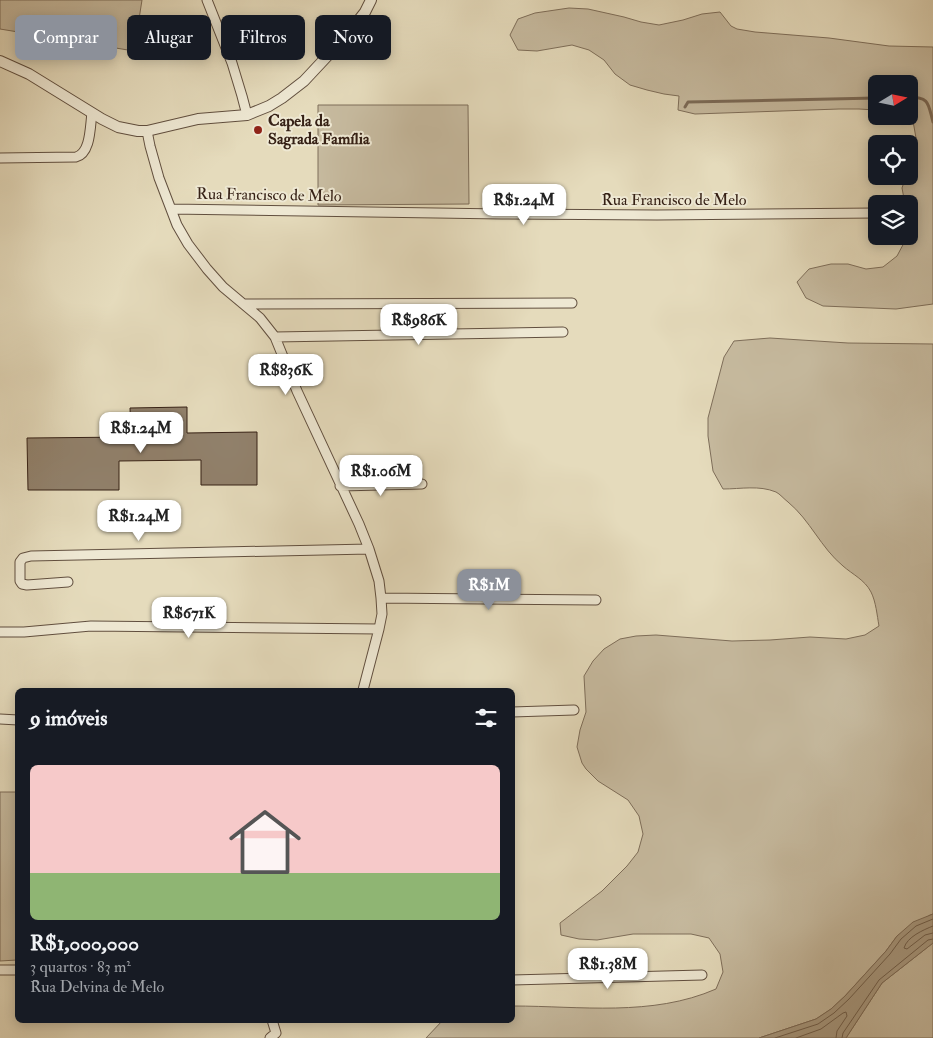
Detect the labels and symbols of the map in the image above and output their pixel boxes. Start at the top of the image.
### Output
north arrow [868,75,918,125]
place label: Capela da Sagrada Família [268,111,370,150]
marker: Capela da Sagrada Família [252,124,264,136]
street label: Rua Francisco de Melo [196,184,342,206]
pin: R$1.24M [478,184,570,226]
street label: Rua Francisco de Melo [601,190,747,210]
pin: R$986K [378,304,460,346]
pin: R$836K [245,354,327,396]
pin: R$1.24M [95,412,187,454]
pin: R$1.06M [335,454,427,497]
pin: R$1.24M [93,500,185,542]
pin: R$1M [459,568,519,611]
pin: R$671K [148,596,230,639]
pin: R$1.38M [562,948,654,990]

